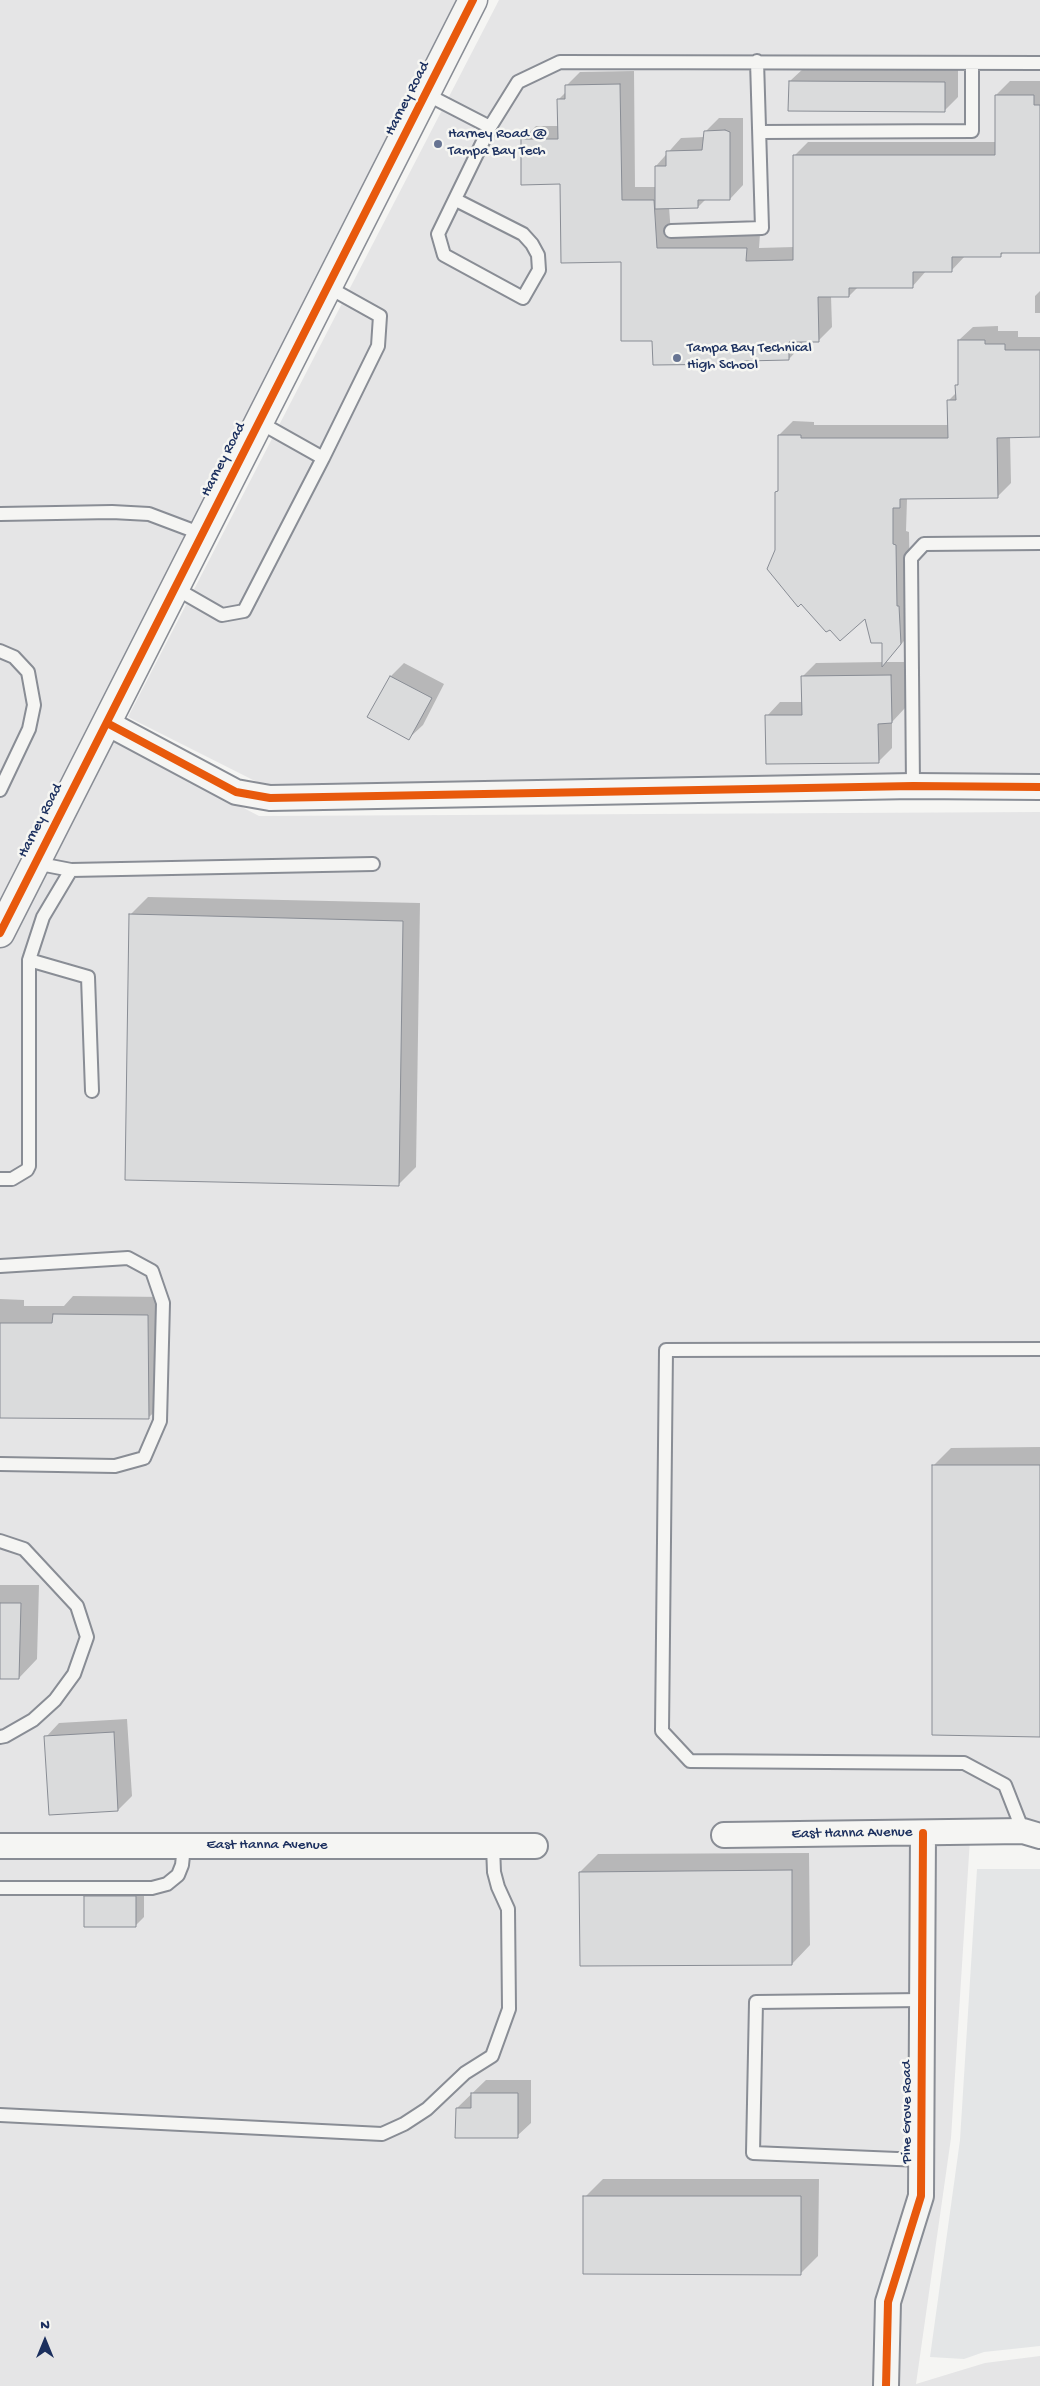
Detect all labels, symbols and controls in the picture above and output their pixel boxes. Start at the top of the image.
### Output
street label: Harney Road [382,59,434,139]
place label: Harney Road @ Tampa Bay Tech [448,126,547,161]
marker: Harney Road @ Tampa Bay Tech [432,138,444,150]
place label: Tampa Bay Technical High School [687,340,812,375]
marker: Tampa Bay Technical High School [671,352,683,364]
street label: Harney Road [198,420,250,500]
street label: Harney Road [15,781,67,861]
street label: East Hanna Avenue [791,1824,913,1844]
street label: East Hanna Avenue [206,1837,328,1855]
street label: Pine Grove Road [899,2060,917,2164]
north arrow [20,2316,70,2366]
text: N [40,2317,50,2334]

